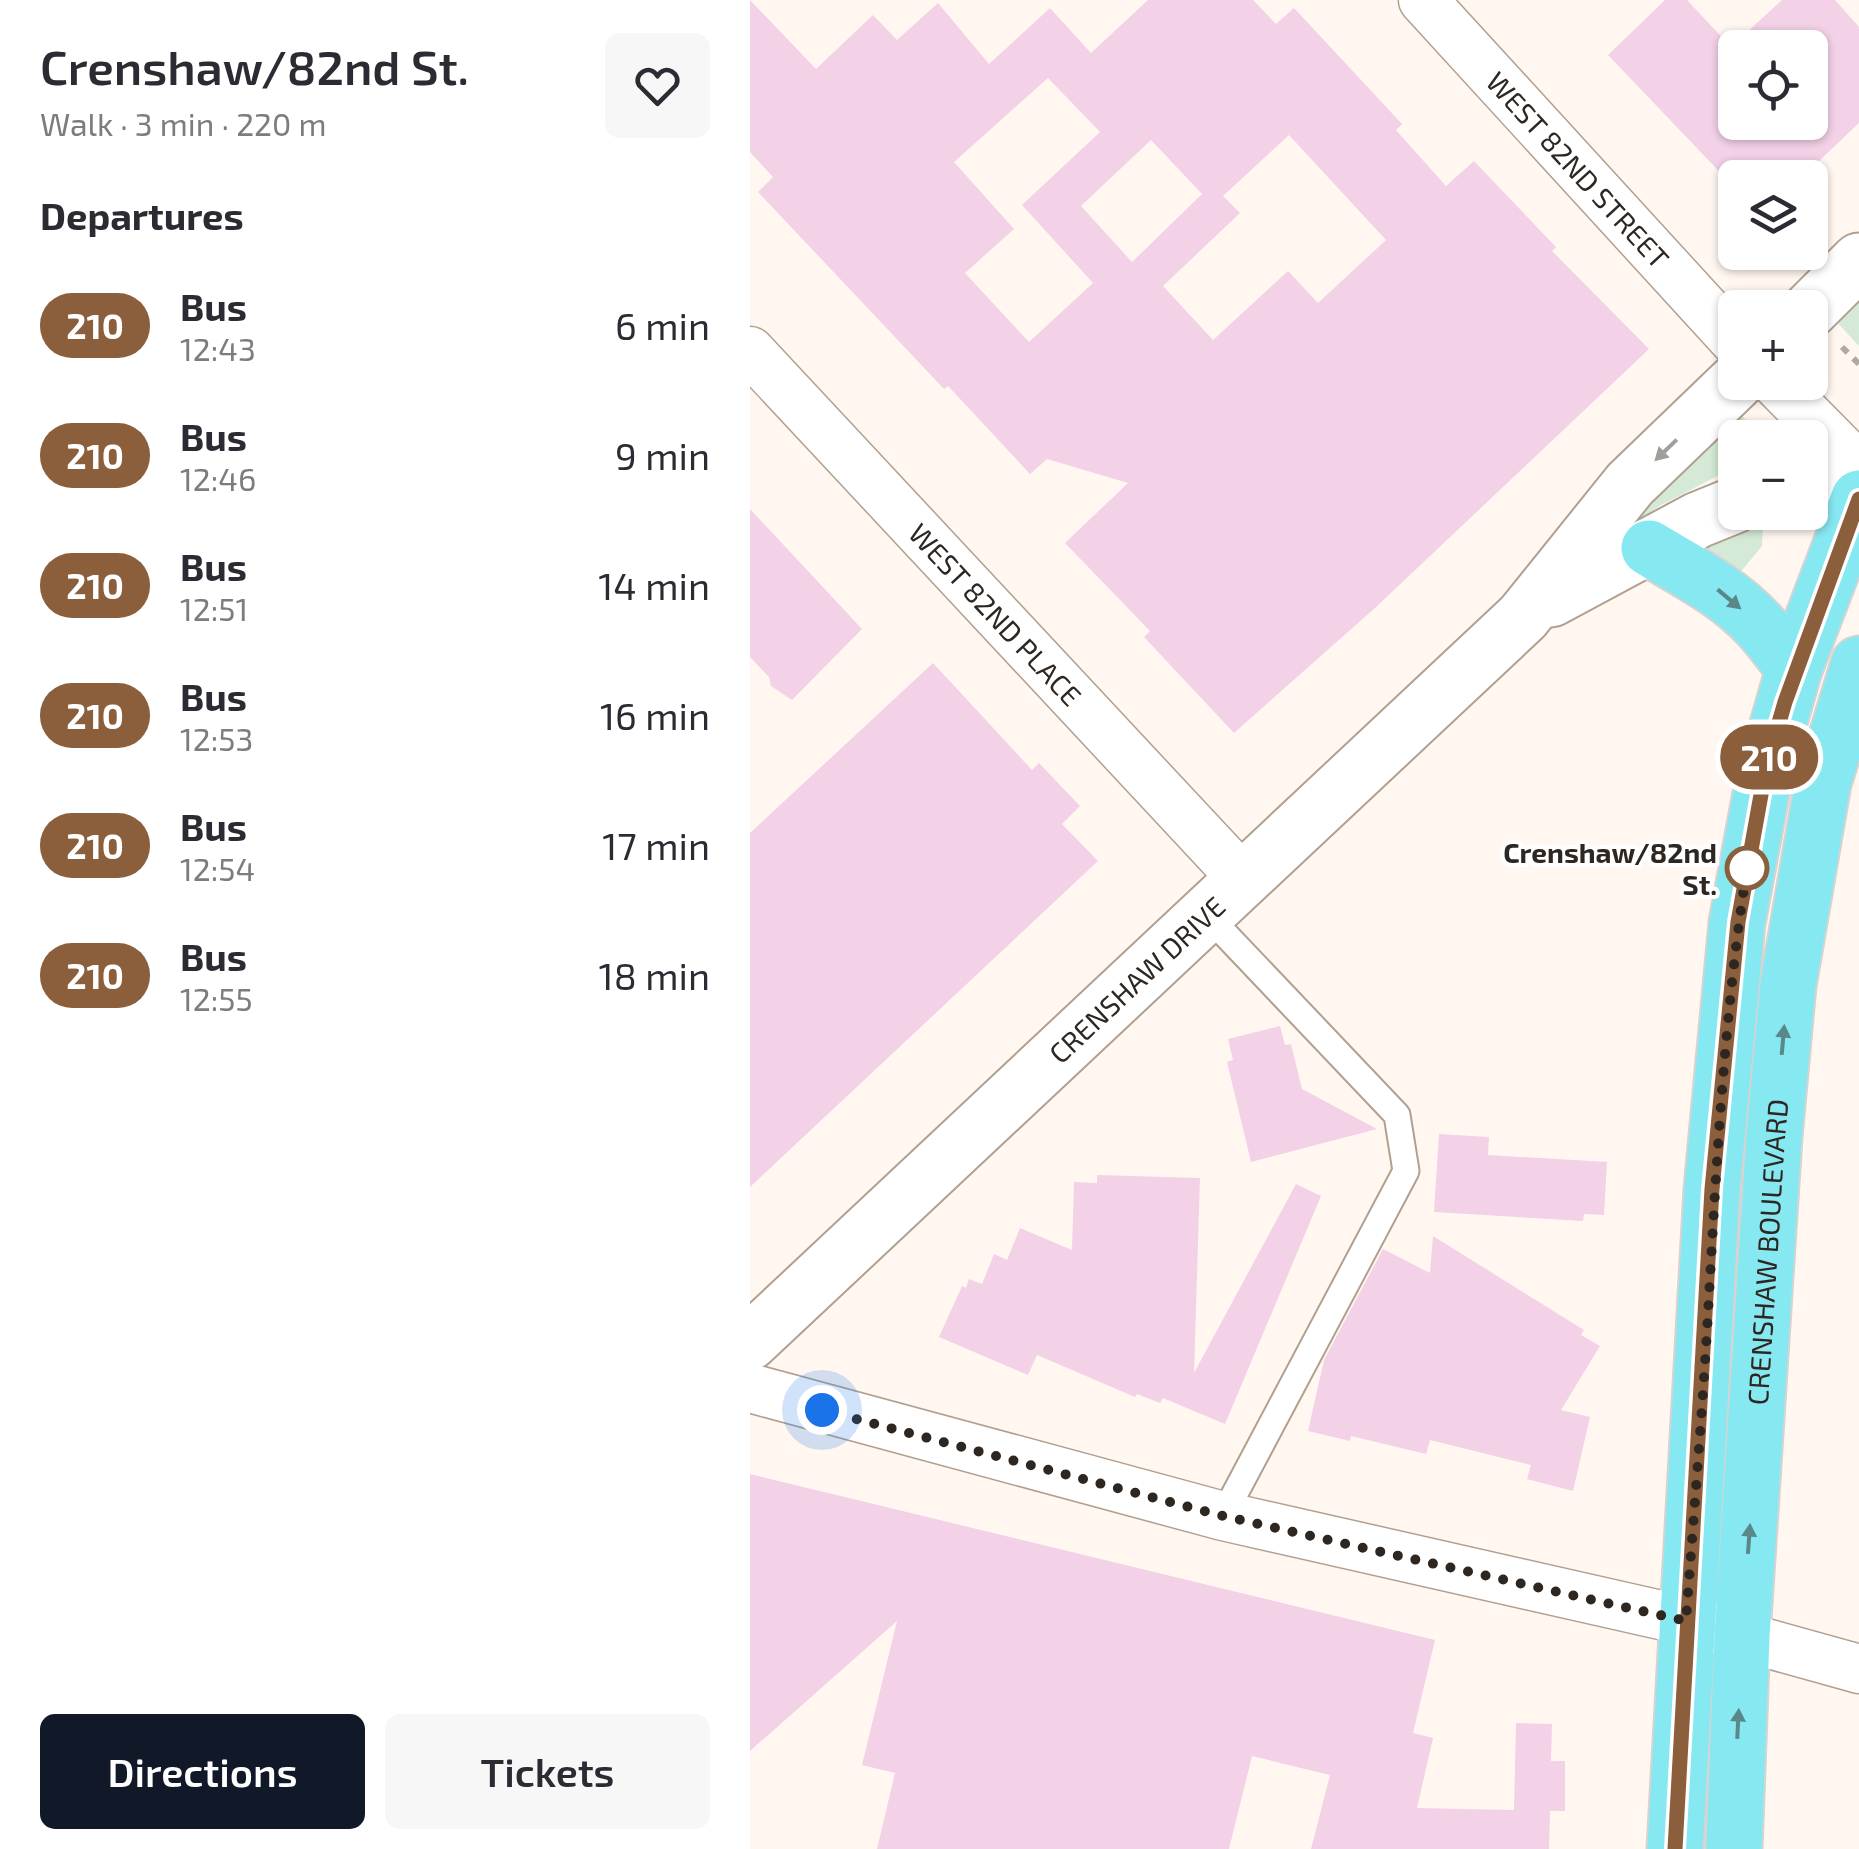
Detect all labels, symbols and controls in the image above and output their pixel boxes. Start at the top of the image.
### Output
map controls [1718,30,1828,530]
button: locate [1718,30,1828,140]
button: heart [605,33,710,138]
text: Crenshaw/82nd St. [40,37,469,95]
street label: WEST 82ND STREET [1480,64,1677,275]
text: Walk · 3 min · 220 m [40,104,327,142]
button: layers [1718,160,1828,270]
text: Departures [40,192,244,238]
text: Bus [180,283,247,329]
button: + [1718,290,1828,400]
text: 6 min [615,302,710,348]
text: 210 [66,304,124,346]
text: 12:43 [180,329,256,367]
text: Bus [180,413,247,459]
button: − [1718,420,1828,530]
text: 9 min [615,432,710,478]
text: 210 [66,434,124,476]
one-way arrow [1654,438,1678,461]
text: 12:46 [180,459,256,497]
street label: WEST 82ND PLACE [902,516,1089,712]
text: Bus [180,543,247,589]
text: 14 min [598,562,710,608]
text: 210 [66,564,124,606]
one-way arrow [1717,588,1742,610]
text: 12:51 [180,589,248,627]
text: Bus [180,673,247,719]
text: 16 min [600,692,710,738]
text: 210 [66,694,124,736]
text: 12:53 [180,719,253,757]
line badge: 210 [1712,724,1826,790]
text: 210 [1740,736,1798,778]
text: Bus [180,803,247,849]
text: 17 min [602,822,710,868]
text: 210 [66,824,124,866]
place label: Crenshaw/82nd St. [1503,835,1717,901]
marker: Crenshaw/82nd St. [1726,847,1768,889]
text: 12:54 [180,849,255,887]
street label: CRENSHAW DRIVE [1042,889,1231,1070]
text: Bus [180,933,247,979]
text: 18 min [599,952,710,998]
text: 210 [66,954,124,996]
text: 12:55 [180,979,253,1017]
one-way arrow [1775,1024,1791,1056]
street label: CRENSHAW BOULEVARD [1740,1097,1794,1406]
your location [797,1385,847,1435]
one-way arrow [1741,1523,1757,1554]
one-way arrow [1730,1707,1746,1739]
button: Directions [40,1714,365,1829]
button: Tickets [385,1714,710,1829]

